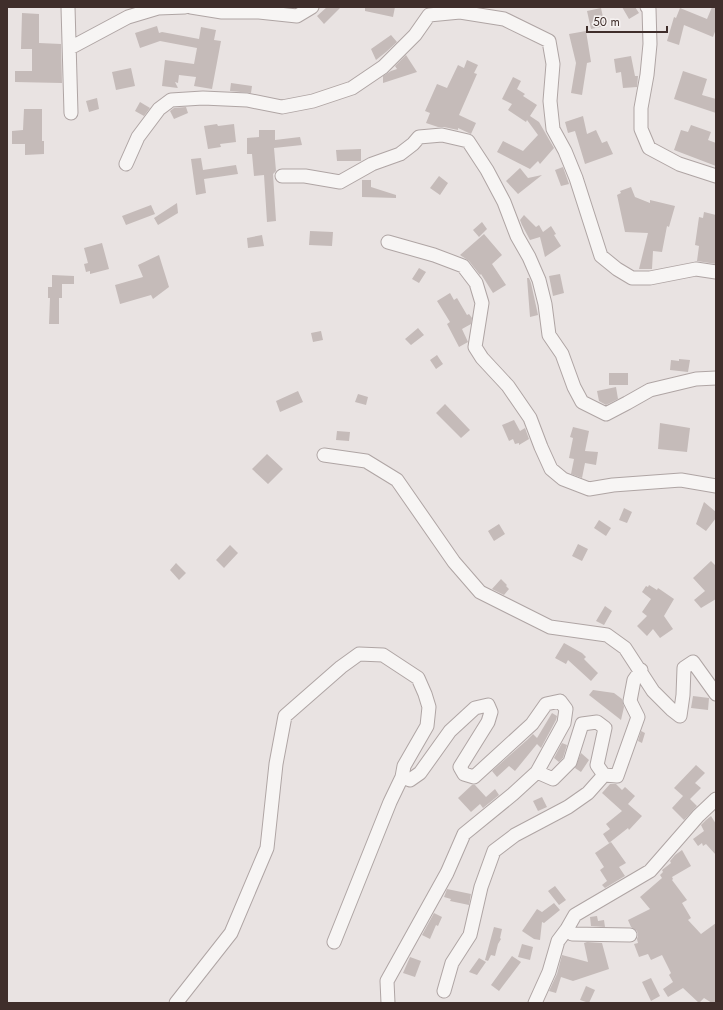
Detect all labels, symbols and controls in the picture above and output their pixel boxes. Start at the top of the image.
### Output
scale bar [587,8,667,34]
text: 50 m [593,13,620,31]

